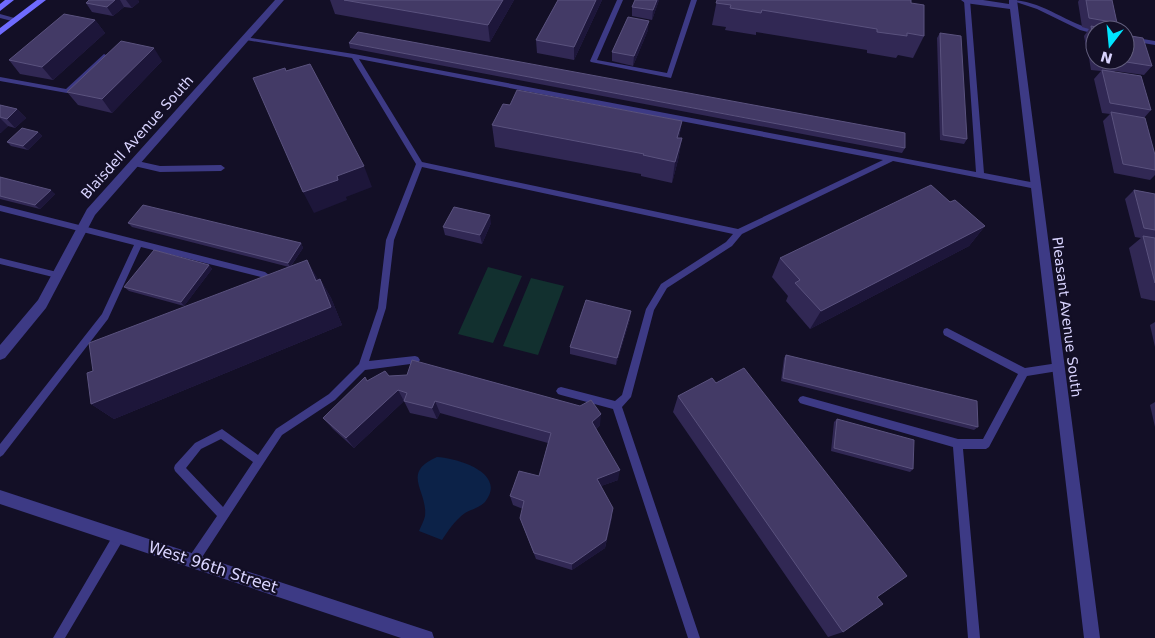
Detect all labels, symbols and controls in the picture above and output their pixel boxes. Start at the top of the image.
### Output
north arrow [1085,20,1135,70]
text: N [1099,48,1114,67]
street label: Blaisdell Avenue South [77,72,197,202]
street label: Pleasant Avenue South [1049,236,1085,398]
street label: West 96th Street [146,537,280,597]

